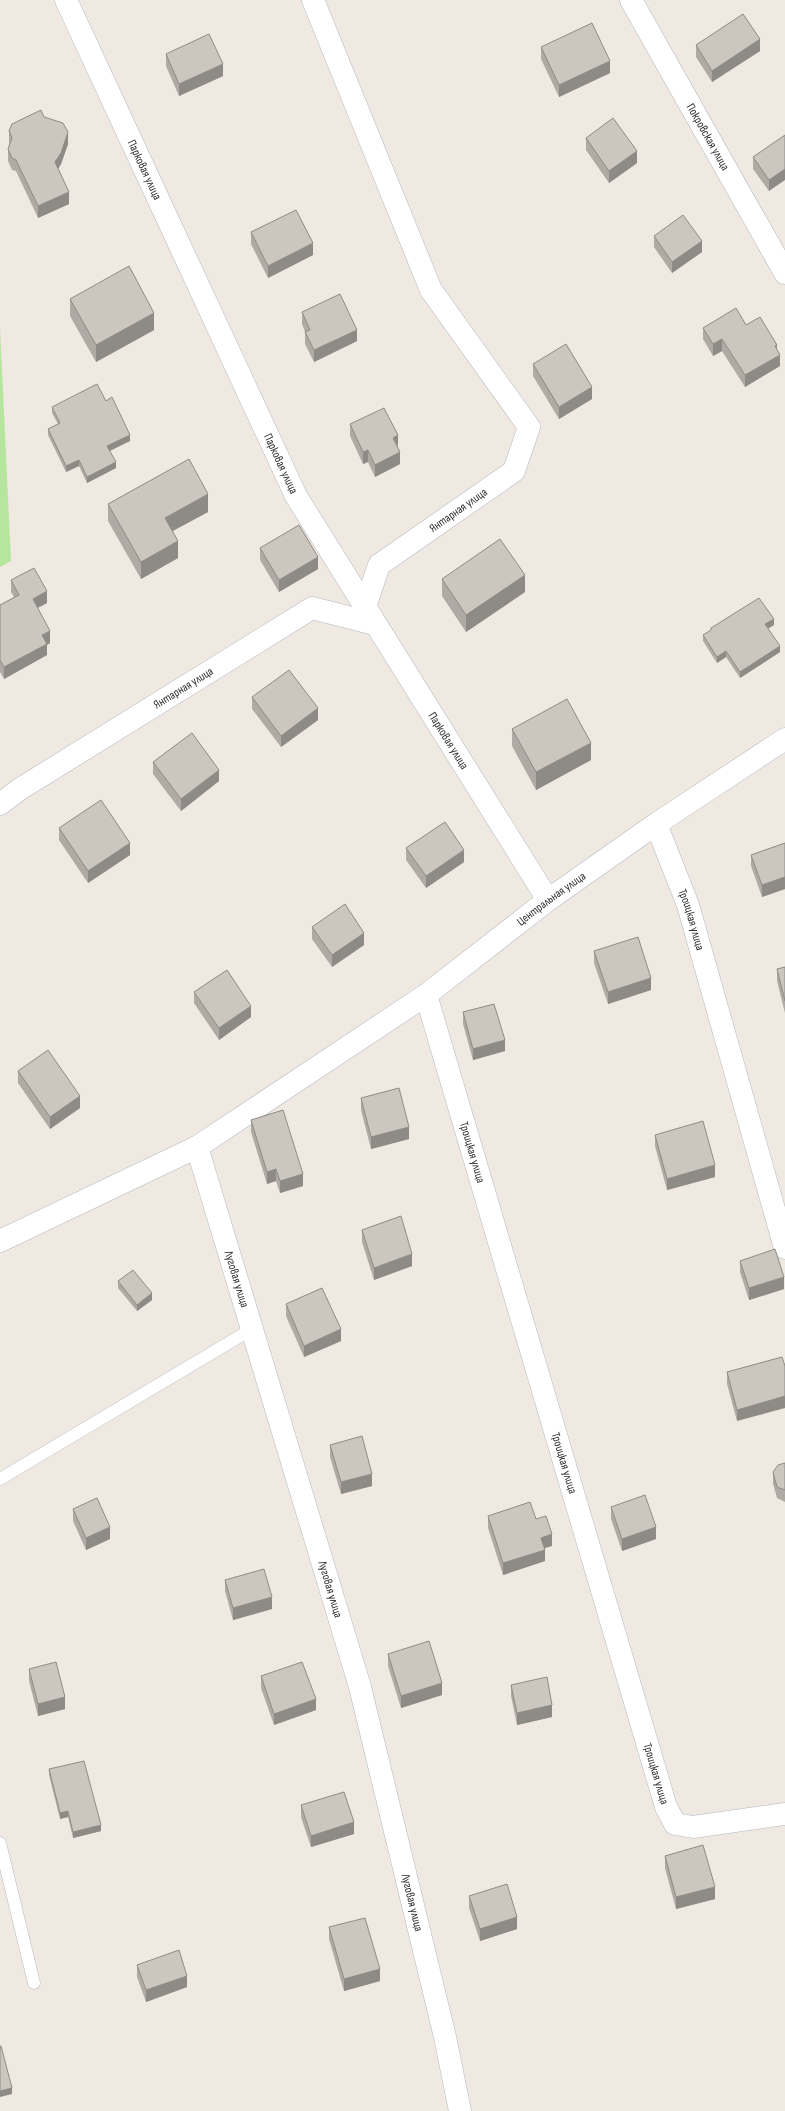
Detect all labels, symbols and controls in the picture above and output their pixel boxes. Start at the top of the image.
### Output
street label: Покровская улица [683,101,733,173]
street label: Парковая улица [124,137,165,203]
street label: Парковая улица [260,431,301,497]
street label: Янтарная улица [426,485,491,536]
street label: Янтарная улица [151,664,216,712]
street label: Парковая улица [425,709,472,773]
street label: Центральная улица [514,869,589,929]
street label: Троицкая улица [674,887,708,952]
street label: Троицкая улица [456,1120,488,1185]
street label: Луговая улица [220,1248,252,1310]
street label: Троицкая улица [548,1431,580,1496]
street label: Луговая улица [314,1558,346,1620]
street label: Троицкая улица [640,1741,672,1807]
street label: Луговая улица [397,1872,426,1933]

